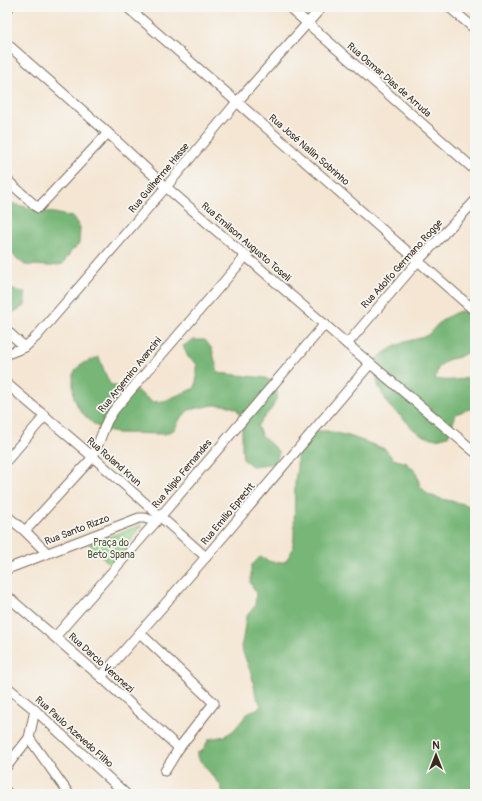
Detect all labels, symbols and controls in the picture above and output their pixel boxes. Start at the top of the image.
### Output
street label: Rua Osmar Dias de Arruda [345,40,434,120]
street label: Rua José Nallin Sobrinho [266,112,352,189]
street label: Rua Guilherme Hasse [126,141,192,215]
street label: Rua Emilson Augusto Toseli [199,200,293,284]
street label: Rua Adolfo Germano Rogge [359,217,445,311]
street label: Rua Argemiro Avancini [96,335,164,415]
street label: Rua Roland Krun [84,435,144,489]
street label: Rua Alipio Fernandes [150,437,215,511]
street label: Rua Emilio Eprecht [199,480,258,547]
street label: Rua Santo Rizzo [43,512,112,548]
park label: Praça do Beto Spana [87,537,135,561]
street label: Rua Darcio Veronezi [66,631,136,696]
street label: Rua Paulo Azevedo Filho [33,694,116,771]
north arrow [416,735,456,775]
text: N [432,739,440,752]

